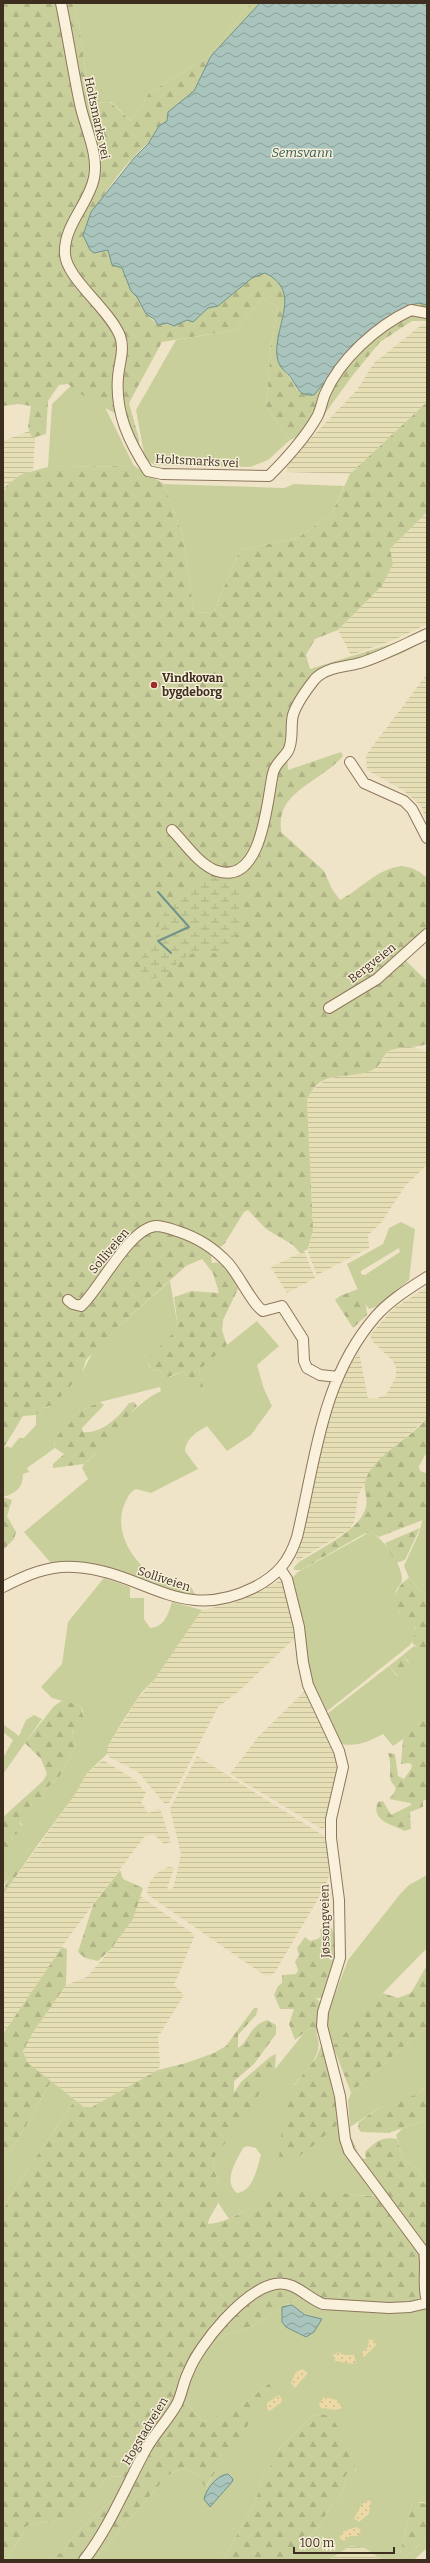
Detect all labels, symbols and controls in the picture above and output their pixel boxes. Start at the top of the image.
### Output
street label: Holtsmarks vei [81,76,113,161]
water label: Semsvann [271,145,333,160]
street label: Holtsmarks vei [155,452,240,470]
place label: Vindkovan bygdeborg [162,671,223,699]
marker: Vindkovan bygdeborg [149,680,159,690]
street label: Bergveien [346,940,399,986]
street label: Solliveien [86,1225,132,1276]
street label: Solliveien [136,1564,193,1594]
street label: Jøssongveien [317,1884,333,1959]
street label: Hogstadveien [119,2394,171,2467]
scale bar [294,2529,394,2555]
text: 100 m [300,2536,335,2550]

